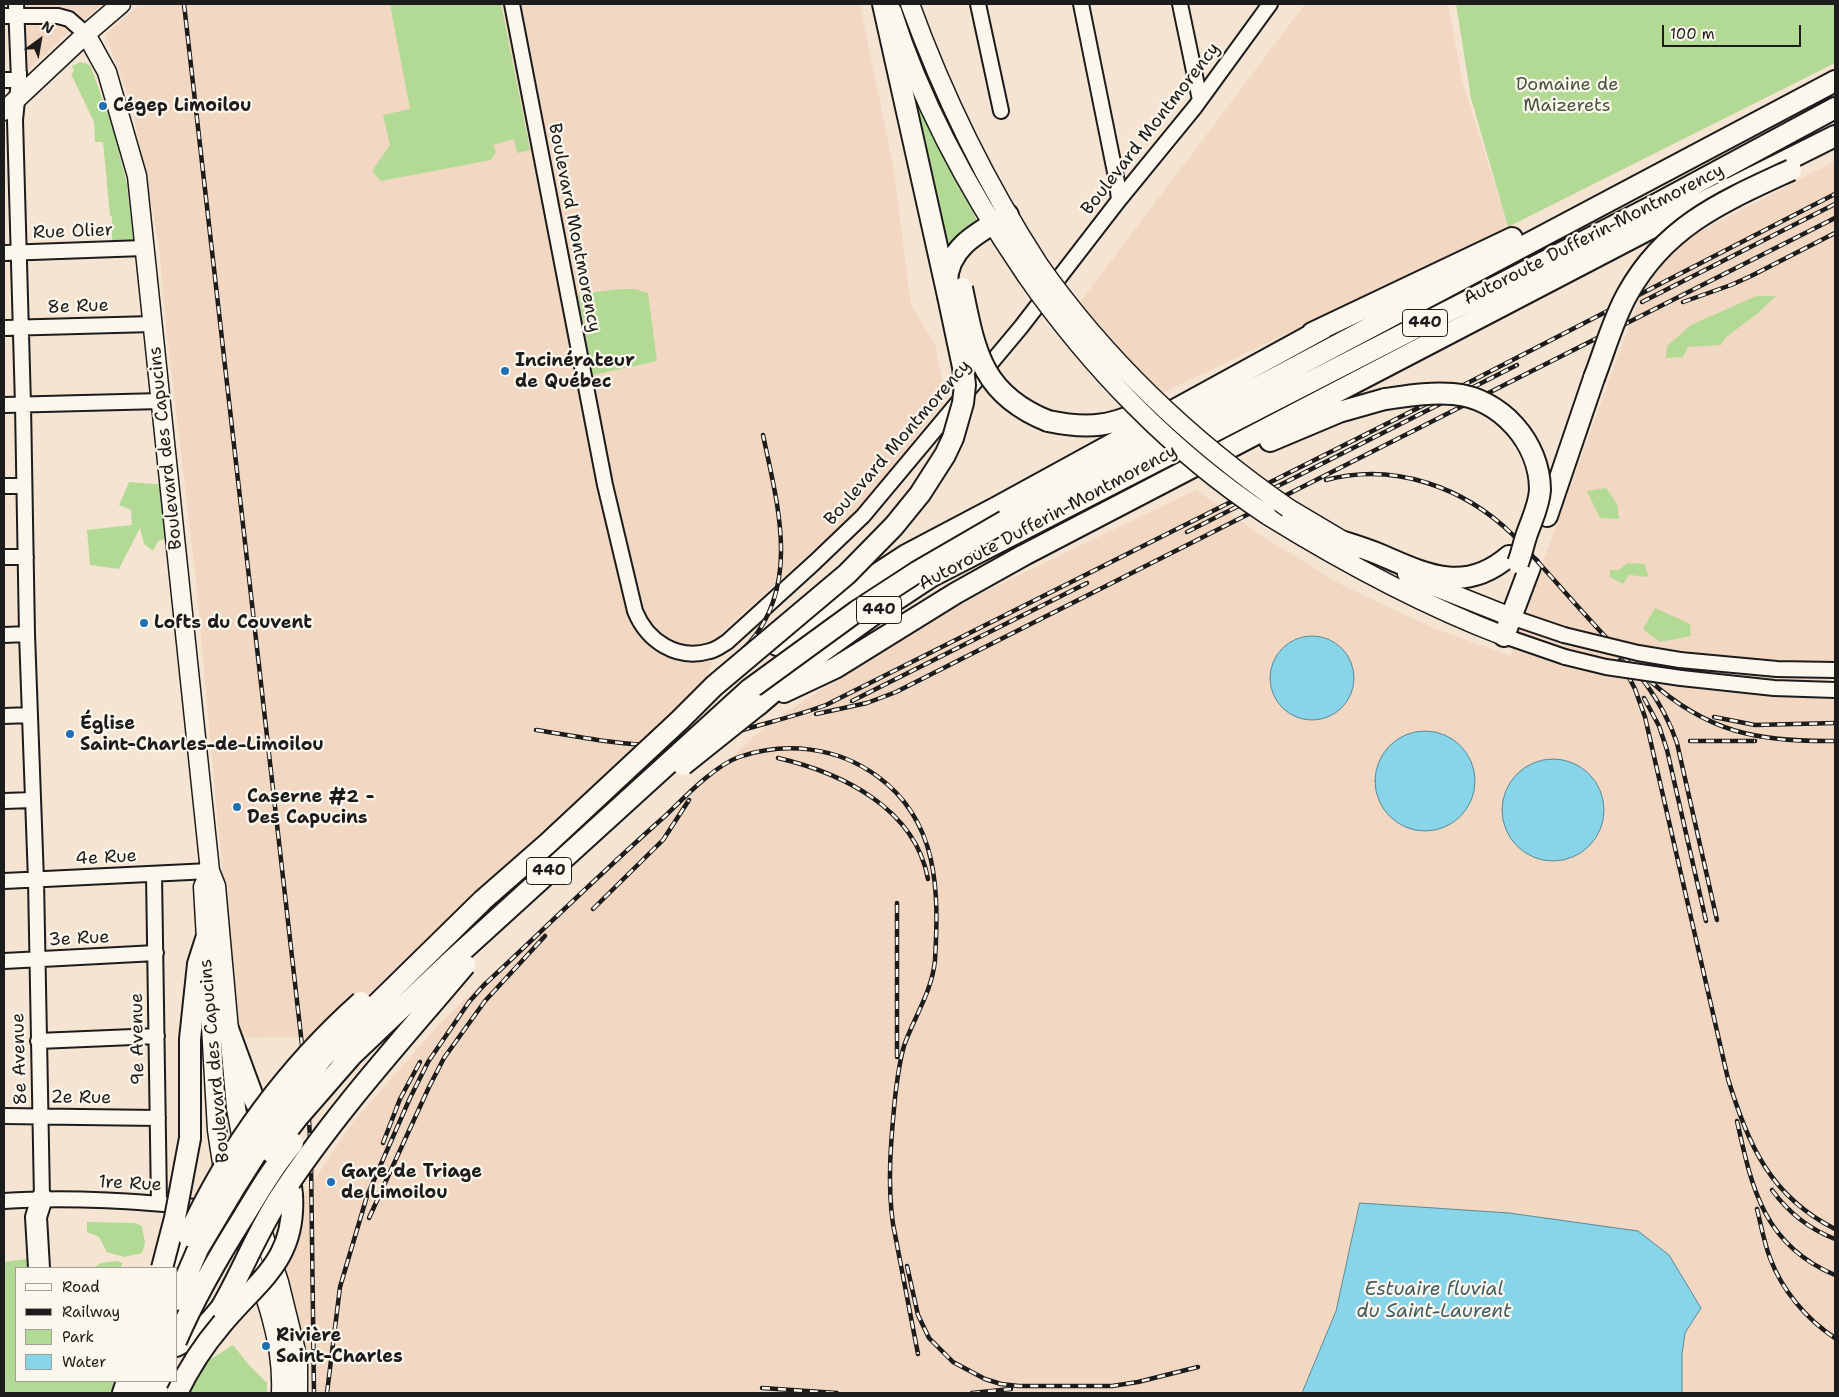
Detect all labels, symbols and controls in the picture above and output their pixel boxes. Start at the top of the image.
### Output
north arrow [15,15,65,65]
scale bar [1664,15,1803,47]
text: N [38,17,57,38]
text: 100 m [1670,24,1715,44]
street label: Boulevard Montmorency [1077,39,1225,219]
park label: Domaine de Maizerets [1516,74,1618,116]
place label: Cégep Limoilou [113,95,251,117]
marker: Cégep Limoilou [97,100,109,112]
street label: Boulevard Montmorency [543,122,605,334]
street label: Autoroute Dufferin-Montmorency [1460,160,1728,310]
street label: Rue Olier [33,220,113,244]
street label: 8e Rue [47,295,109,319]
road number: 440 [1402,309,1448,336]
street label: Boulevard des Capucins [145,345,187,551]
place label: Incinérateur de Québec [515,350,635,392]
street label: Boulevard Montmorency [820,356,976,530]
marker: Incinérateur de Québec [499,365,511,377]
street label: Autoroute Dufferin-Montmorency [915,441,1181,595]
road number: 440 [856,596,902,624]
place label: Lofts du Couvent [154,612,312,634]
marker: Lofts du Couvent [138,617,150,629]
place label: Église Saint-Charles-de-Limoilou [80,713,324,756]
marker: Église Saint-Charles-de-Limoilou [64,728,76,740]
place label: Caserne #2 - Des Capucins [247,786,374,829]
marker: Caserne #2 - Des Capucins [231,801,243,813]
street label: 4e Rue [75,846,137,870]
road number: 440 [526,858,572,884]
street label: 3e Rue [48,927,110,951]
street label: Boulevard des Capucins [195,958,235,1164]
street label: 9e Avenue [126,993,150,1085]
street label: 8e Avenue [8,1012,32,1106]
street label: 2e Rue [51,1087,111,1109]
place label: Gare de Triage de Limoilou [341,1161,482,1204]
street label: 1re Rue [98,1172,162,1196]
marker: Gare de Triage de Limoilou [325,1176,337,1188]
legend [15,1267,178,1382]
text: Road [62,1277,100,1297]
water label: Estuaire fluvial du Saint-Laurent [1357,1279,1511,1323]
text: Railway [62,1302,120,1322]
place label: Rivière Saint-Charles [276,1325,403,1368]
text: Park [62,1327,94,1347]
marker: Rivière Saint-Charles [260,1340,272,1352]
text: Water [62,1352,106,1372]

